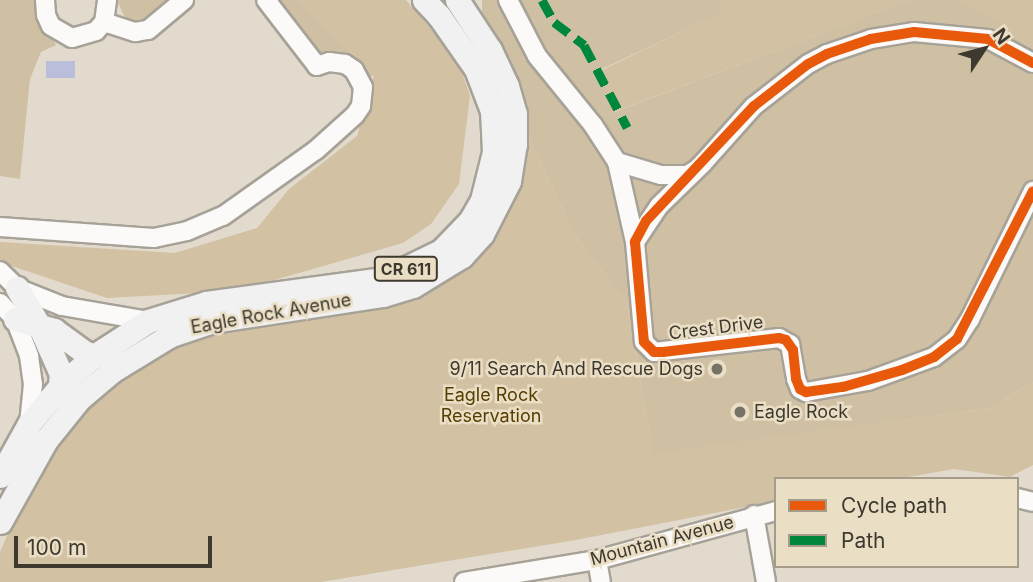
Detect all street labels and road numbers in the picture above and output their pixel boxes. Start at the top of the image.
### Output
road number: CR 611 [373,256,439,282]
street label: Eagle Rock Avenue [189,289,353,339]
street label: Crest Drive [667,311,765,345]
street label: Mountain Avenue [588,511,736,571]

